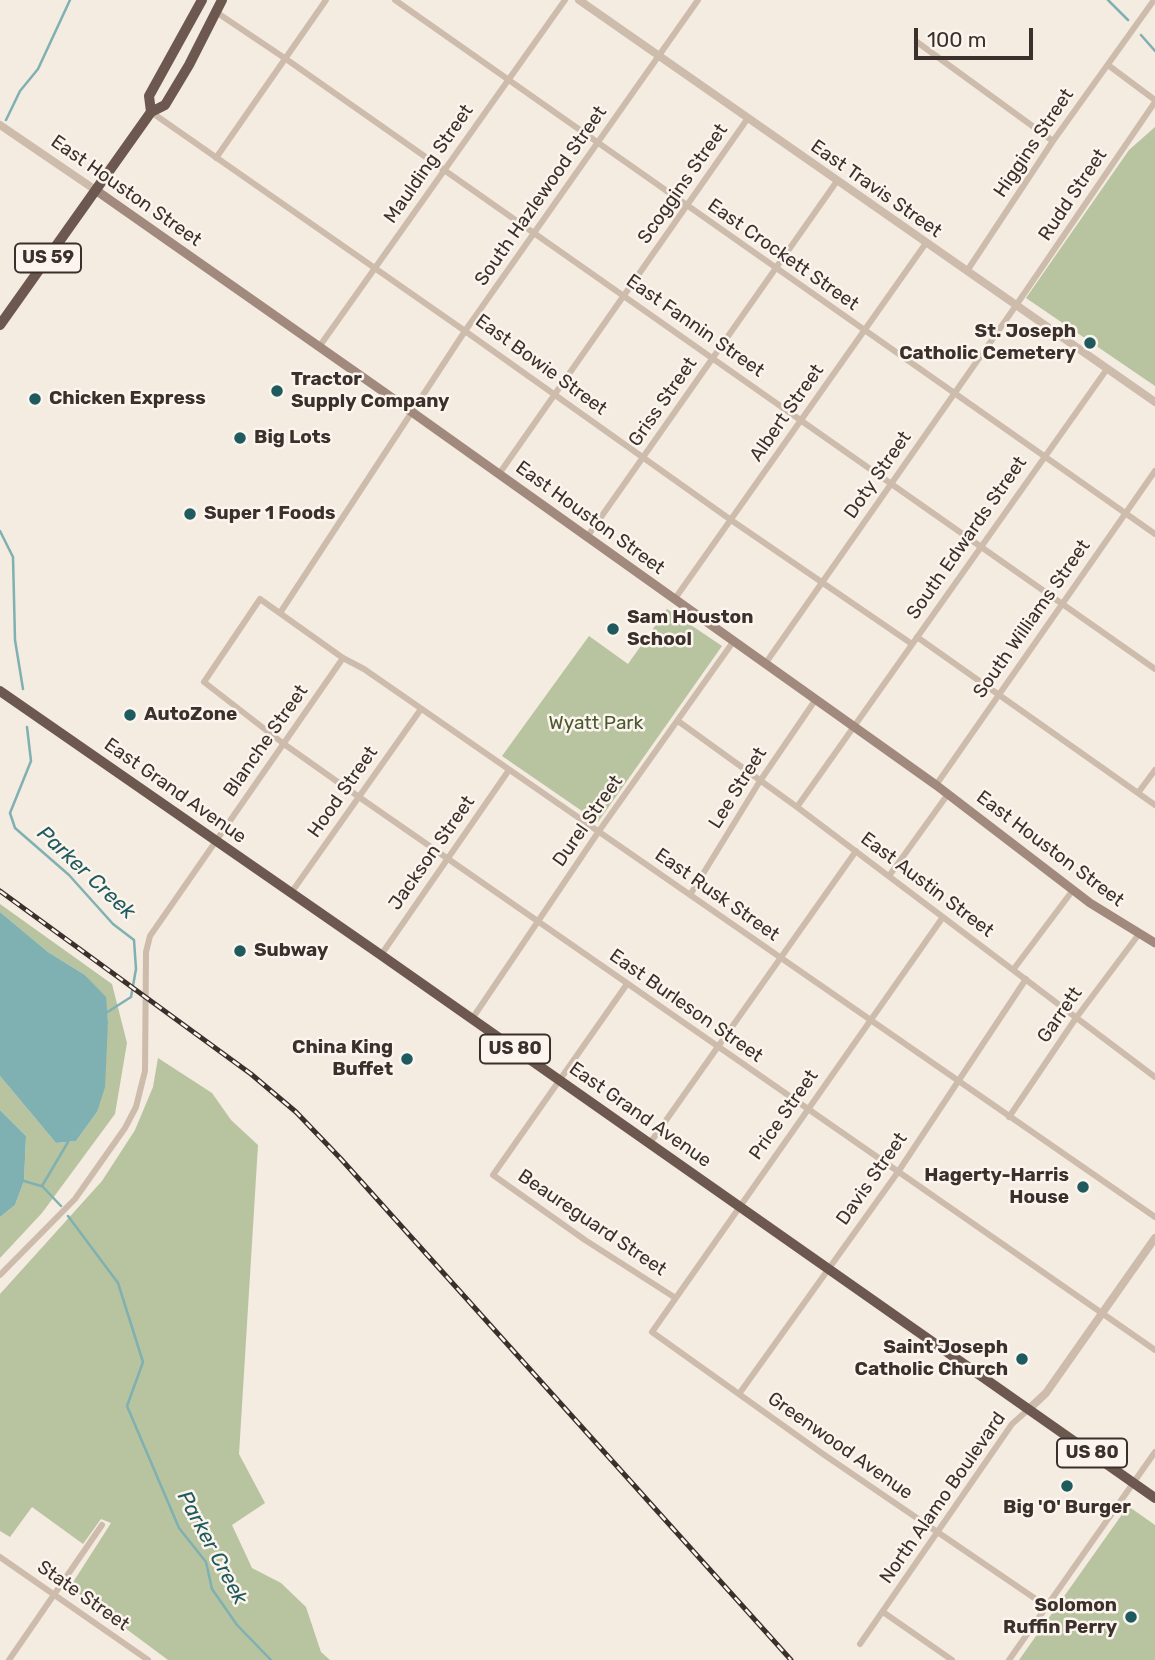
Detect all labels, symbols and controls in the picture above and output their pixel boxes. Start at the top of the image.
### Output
scale bar [917,14,1036,58]
text: 100 m [927,27,986,52]
street label: Higgins Street [989,84,1079,202]
street label: Maulding Street [380,100,478,228]
street label: South Hazlewood Street [470,102,612,290]
street label: Scoggins Street [633,120,733,248]
street label: East Houston Street [46,130,206,252]
street label: East Travis Street [806,135,946,243]
street label: Rudd Street [1034,145,1112,245]
street label: East Crockett Street [703,194,863,316]
road number: US 59 [15,244,81,272]
street label: East Fannin Street [621,270,769,382]
street label: East Bowie Street [471,310,611,420]
place label: St. Joseph Catholic Cemetery [899,321,1076,365]
marker: St. Joseph Catholic Cemetery [1082,335,1098,351]
street label: Griss Street [624,353,702,451]
street label: Albert Street [745,360,829,466]
place label: Tractor Supply Company [291,369,449,413]
marker: Tractor Supply Company [269,383,285,399]
place label: Chicken Express [49,388,206,410]
marker: Chicken Express [27,391,43,407]
place label: Big Lots [254,427,331,449]
street label: Doty Street [840,427,916,523]
marker: Big Lots [232,430,248,446]
street label: South Edwards Street [902,452,1032,624]
street label: East Houston Street [511,456,669,580]
place label: Super 1 Foods [204,503,335,525]
marker: Super 1 Foods [182,506,198,522]
street label: South Williams Street [969,535,1095,703]
place label: Sam Houston School [627,607,753,651]
marker: Sam Houston School [605,621,621,637]
street label: Blanche Street [219,681,313,801]
place label: AutoZone [144,704,237,726]
marker: AutoZone [122,707,138,723]
park label: Wyatt Park [549,713,643,735]
street label: East Grand Avenue [100,733,250,849]
street label: Hood Street [303,742,383,842]
street label: Lee Street [704,743,772,833]
street label: Durel Street [548,771,628,871]
street label: East Houston Street [972,786,1128,912]
street label: Jackson Street [384,791,480,915]
water label: Parker Creek [32,821,140,925]
street label: East Austin Street [856,828,998,942]
street label: East Rusk Street [650,844,784,946]
place label: Subway [254,940,328,962]
marker: Subway [232,943,248,959]
street label: East Burleson Street [605,944,767,1068]
street label: Garrett [1033,983,1087,1047]
road number: US 80 [480,1034,550,1064]
place label: China King Buffet [292,1037,393,1081]
marker: China King Buffet [399,1051,415,1067]
street label: East Grand Avenue [565,1057,715,1173]
street label: Price Street [745,1066,823,1164]
street label: Davis Street [832,1128,912,1230]
street label: Beaureguard Street [513,1165,671,1281]
place label: Hagerty-Harris House [924,1165,1069,1209]
marker: Hagerty-Harris House [1075,1179,1091,1195]
place label: Saint Joseph Catholic Church [855,1337,1008,1381]
marker: Saint Joseph Catholic Church [1014,1351,1030,1367]
street label: Greenwood Avenue [763,1387,917,1505]
street label: North Alamo Boulevard [875,1408,1011,1588]
road number: US 80 [1057,1438,1127,1468]
marker: Big 'O' Burger [1059,1478,1075,1494]
water label: Parker Creek [171,1487,253,1609]
place label: Big 'O' Burger [1003,1497,1131,1519]
street label: State Street [33,1556,133,1636]
place label: Solomon Ruffin Perry [1003,1595,1117,1639]
marker: Solomon Ruffin Perry [1123,1609,1139,1625]

